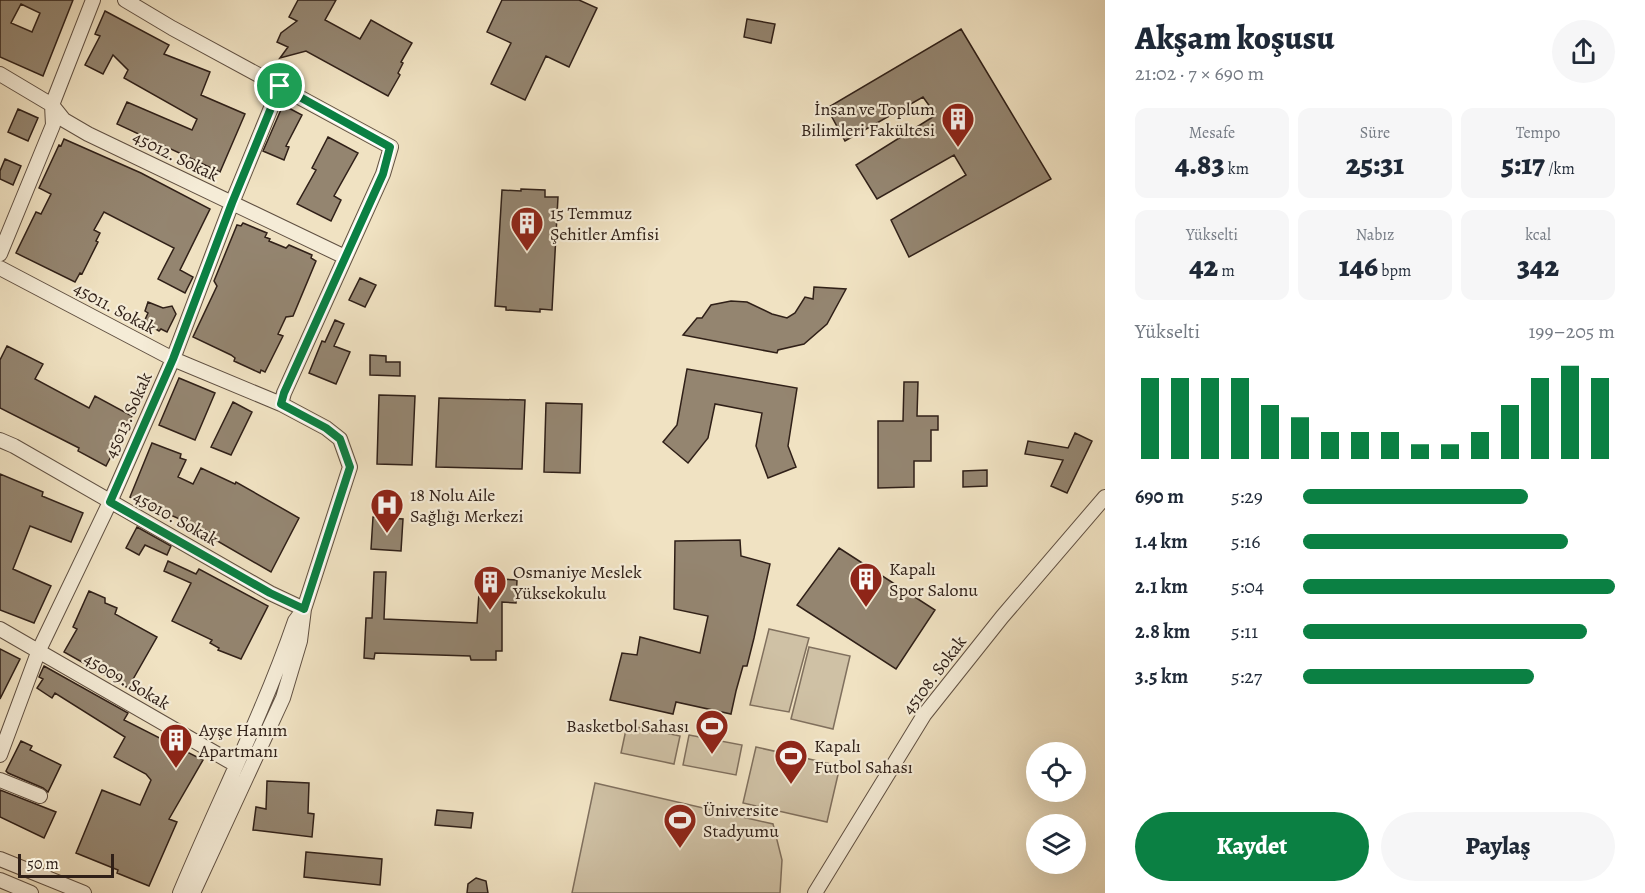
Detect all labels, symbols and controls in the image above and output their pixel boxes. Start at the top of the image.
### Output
text: Akşam koşusu [1135,15,1334,60]
button: share [1552,20,1615,83]
pin [254,60,305,111]
text: 21:02 · 7 × 690 m [1135,60,1264,87]
icon: arrive [263,69,296,102]
place label: İnsan ve Toplum Bilimleri Fakültesi [801,97,935,142]
building icon: İnsan ve Toplum Bilimleri Fakültesi [940,101,976,148]
text: Mesafe [1189,122,1235,144]
text: Süre [1360,122,1390,144]
text: Tempo [1516,122,1560,144]
street label: 45012. Sokak [129,125,223,187]
text: 4.83 [1175,144,1225,184]
text: 25:31 [1346,144,1404,184]
text: 5:17 [1501,144,1545,184]
text: km [1225,158,1249,180]
text: /km [1545,158,1575,180]
place label: 15 Temmuz Şehitler Amfisi [550,201,659,246]
building icon: 15 Temmuz Şehitler Amfisi [509,205,545,252]
text: Yükselti [1186,224,1238,246]
text: Nabız [1356,224,1394,246]
text: kcal [1525,224,1551,246]
text: 42 [1189,246,1218,286]
text: 146 [1339,246,1378,286]
text: 342 [1517,246,1559,286]
text: m [1218,260,1235,282]
text: bpm [1378,260,1411,282]
street label: 45011. Sokak [69,276,161,340]
text: Yükselti [1135,318,1200,345]
text: 199–205 m [1528,318,1615,345]
street label: 45013. Sokak [98,368,158,462]
place label: 18 Nolu Aile Sağlığı Merkezi [410,483,524,528]
text: 690 m [1135,483,1184,510]
text: 5:29 [1231,483,1263,510]
street label: 45010. Sokak [129,485,223,551]
hospital icon: 18 Nolu Aile Sağlığı Merkezi [369,487,405,534]
text: 1.4 km [1135,528,1188,555]
text: 5:16 [1231,528,1260,555]
place label: Kapalı Spor Salonu [889,557,978,602]
place label: Osmaniye Meslek Yüksekokulu [512,560,642,605]
building icon: Kapalı Spor Salonu [848,561,884,608]
building icon: Osmaniye Meslek Yüksekokulu [472,564,508,611]
text: 2.1 km [1135,573,1188,600]
text: 5:04 [1231,573,1264,600]
text: 2.8 km [1135,618,1190,645]
text: 5:11 [1231,618,1258,645]
street label: 45108. Sokak [896,631,972,719]
street label: 45009. Sokak [79,647,175,715]
text: 3.5 km [1135,663,1188,690]
text: 5:27 [1231,663,1262,690]
sports icon: Basketbol Sahası [694,708,730,755]
place label: Basketbol Sahası [566,714,689,738]
place label: Ayşe Hanım Apartmanı [198,718,288,763]
building icon: Ayşe Hanım Apartmanı [158,722,194,769]
place label: Kapalı Futbol Sahası [814,734,913,779]
sports icon: Kapalı Futbol Sahası [773,738,809,785]
map controls [1026,742,1086,874]
button: locate [1026,742,1086,802]
place label: Üniversite Stadyumu [703,798,779,843]
sports icon: Üniversite Stadyumu [662,802,698,849]
button: Kaydet [1135,812,1369,881]
button: Paylaş [1381,812,1615,881]
button: layers [1026,814,1086,874]
scale bar [18,851,114,878]
text: 50 m [27,853,59,875]

